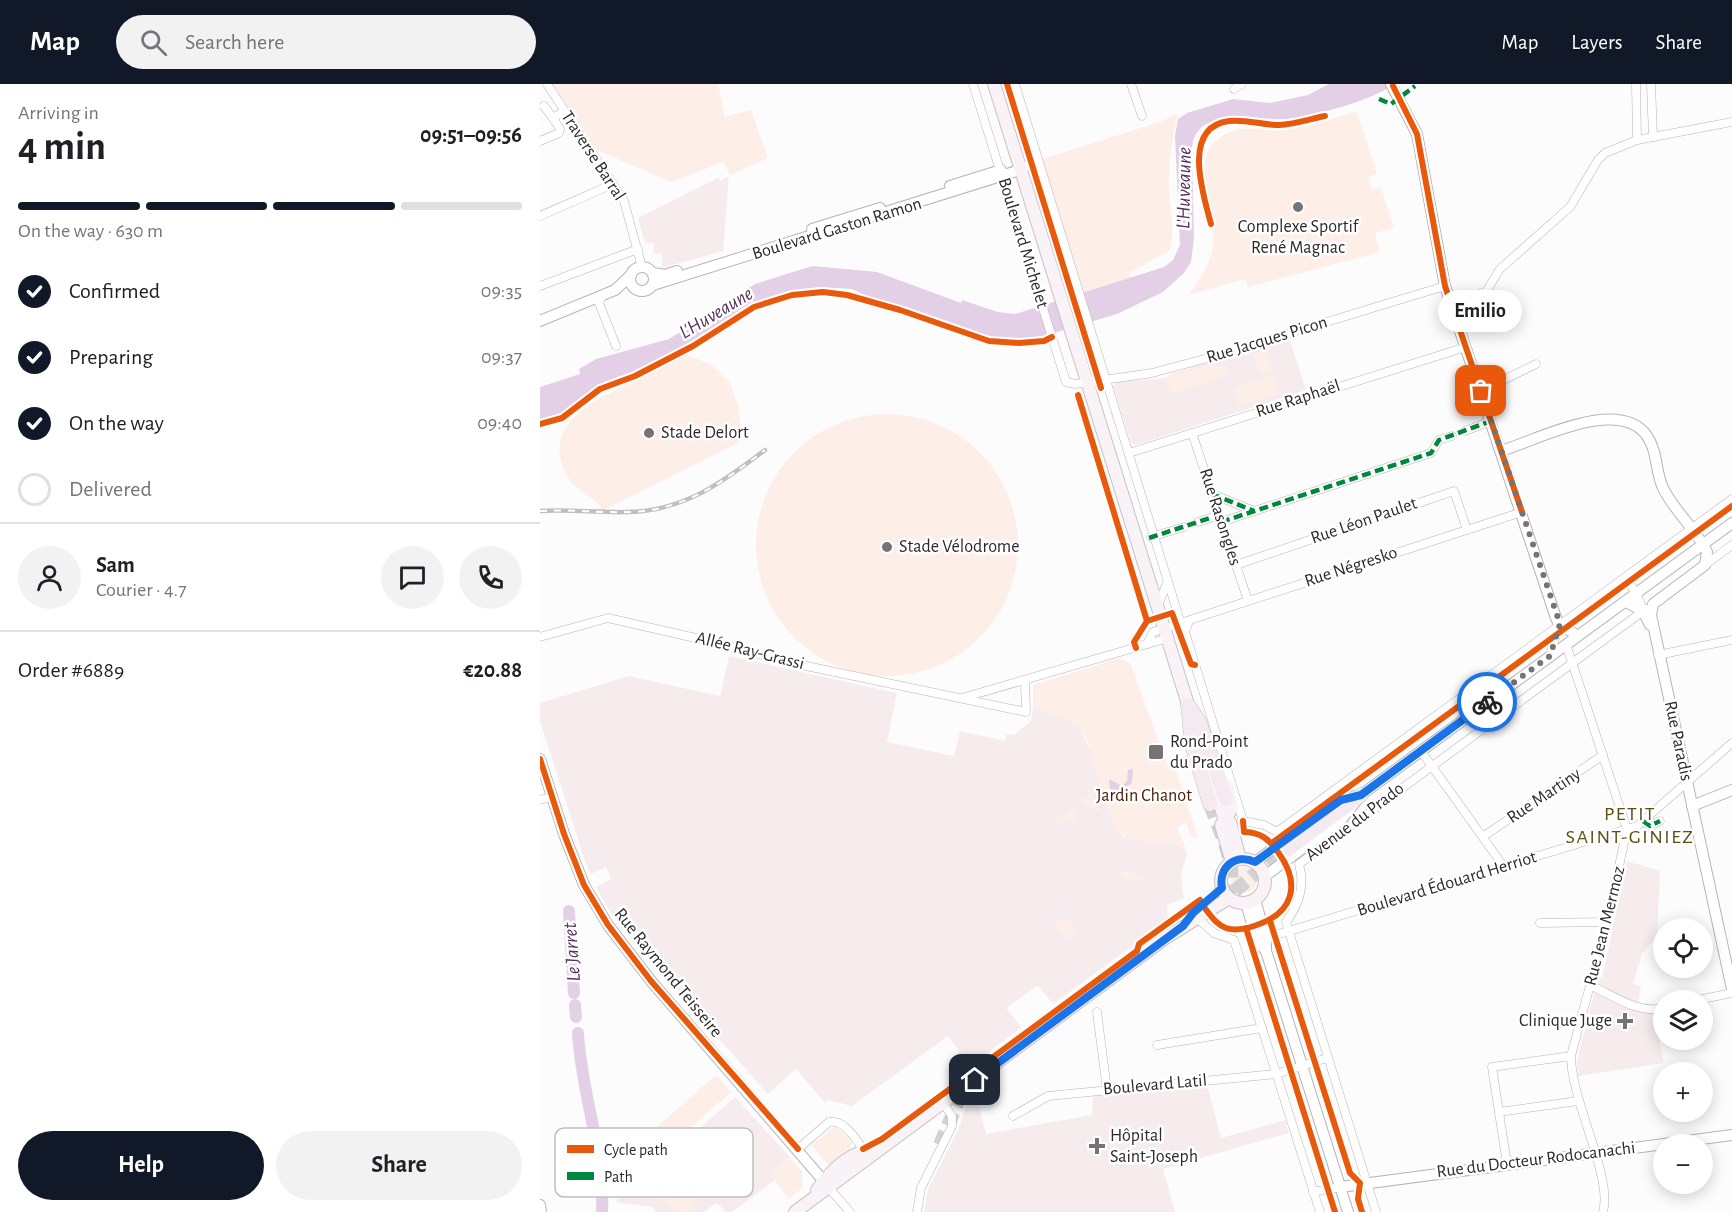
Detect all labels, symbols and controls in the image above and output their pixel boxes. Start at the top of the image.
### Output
search box [116,15,536,69]
icon: search [137,26,170,59]
text: Map [30,28,80,56]
text: Search here [185,31,284,53]
text: Map [1502,32,1538,53]
text: Layers [1571,32,1622,53]
text: Share [1655,32,1702,53]
text: Arriving in [18,103,99,123]
street label: Traverse Barral [557,108,629,204]
text: 09:51–09:56 [420,124,522,146]
text: 4 min [18,128,106,167]
water label: L'Huveaune [1173,146,1195,229]
street label: Boulevard Michelet [995,176,1051,311]
street label: Boulevard Gaston Ramon [750,195,924,263]
marker: Complexe Sportif René Magnac [1291,200,1305,214]
place label: Complexe Sportif René Magnac [1238,218,1360,257]
text: On the way · 630 m [18,221,163,241]
icon: check [18,275,51,308]
text: Confirmed [69,280,160,302]
text: 09:35 [481,281,522,301]
water label: L'Huveaune [676,283,757,343]
callout: Emilio [1439,289,1523,331]
text: Emilio [1454,301,1506,321]
street label: Rue Jacques Picon [1204,313,1330,367]
icon: check [18,341,51,374]
text: Preparing [69,346,153,368]
text: 09:37 [481,347,522,367]
pin [1455,365,1506,416]
icon: bag [1464,374,1497,407]
street label: Rue Raphaël [1254,377,1342,421]
icon: check [18,407,51,440]
text: On the way [69,412,164,434]
text: 09:40 [477,413,522,433]
place label: Stade Delort [661,424,749,442]
marker: Stade Delort [642,426,656,440]
street label: Rue Rasongles [1196,466,1244,568]
text: Delivered [69,478,152,500]
street label: Rue Léon Paulet [1308,494,1420,548]
place label: Stade Vélodrome [899,538,1020,556]
marker: Stade Vélodrome [880,540,894,554]
street label: Rue Négresko [1302,543,1400,590]
button: person [18,546,81,609]
button: chat [381,546,444,609]
button: phone [459,546,522,609]
text: Sam [96,554,135,576]
text: Courier · 4.7 [96,580,187,600]
street label: Allée Ray-Grassi [694,629,806,673]
text: Order #6889 [18,659,124,681]
text: €20.88 [463,659,522,681]
courier [1457,672,1517,732]
icon: bike [1471,686,1504,719]
street label: Rue Paradis [1661,699,1695,783]
place label: Rond-Point du Prado [1170,733,1249,772]
marker: Rond-Point du Prado [1147,743,1165,761]
street label: Rue Martiny [1504,765,1584,827]
street label: Avenue du Prado [1302,779,1408,865]
park label: Jardin Chanot [1096,787,1192,805]
district label: PETIT SAINT-GINIEZ [1566,804,1694,847]
street label: Boulevard Édouard Herriot [1354,845,1539,920]
street label: Rue Jean Mermoz [1581,864,1629,988]
street label: Rue Raymond Teisseire [611,905,725,1041]
map controls [1653,918,1713,1194]
button: locate [1653,918,1713,978]
water label: Le Jarret [560,921,584,982]
button: layers [1653,990,1713,1050]
place label: Clinique Juge [1519,1012,1612,1030]
marker: Clinique Juge [1616,1012,1634,1030]
pin [949,1054,1000,1105]
button: + [1653,1062,1713,1122]
icon: home [958,1063,991,1096]
street label: Boulevard Latil [1102,1071,1208,1099]
place label: Hôpital Saint-Joseph [1110,1127,1198,1166]
legend [555,1128,753,1197]
button: Help [18,1131,264,1200]
button: Share [276,1131,522,1200]
button: − [1653,1134,1713,1194]
marker: Hôpital Saint-Joseph [1088,1137,1106,1155]
street label: Rue du Docteur Rodocanachi [1436,1139,1636,1181]
text: Cycle path [604,1142,668,1159]
text: Path [604,1169,633,1185]

